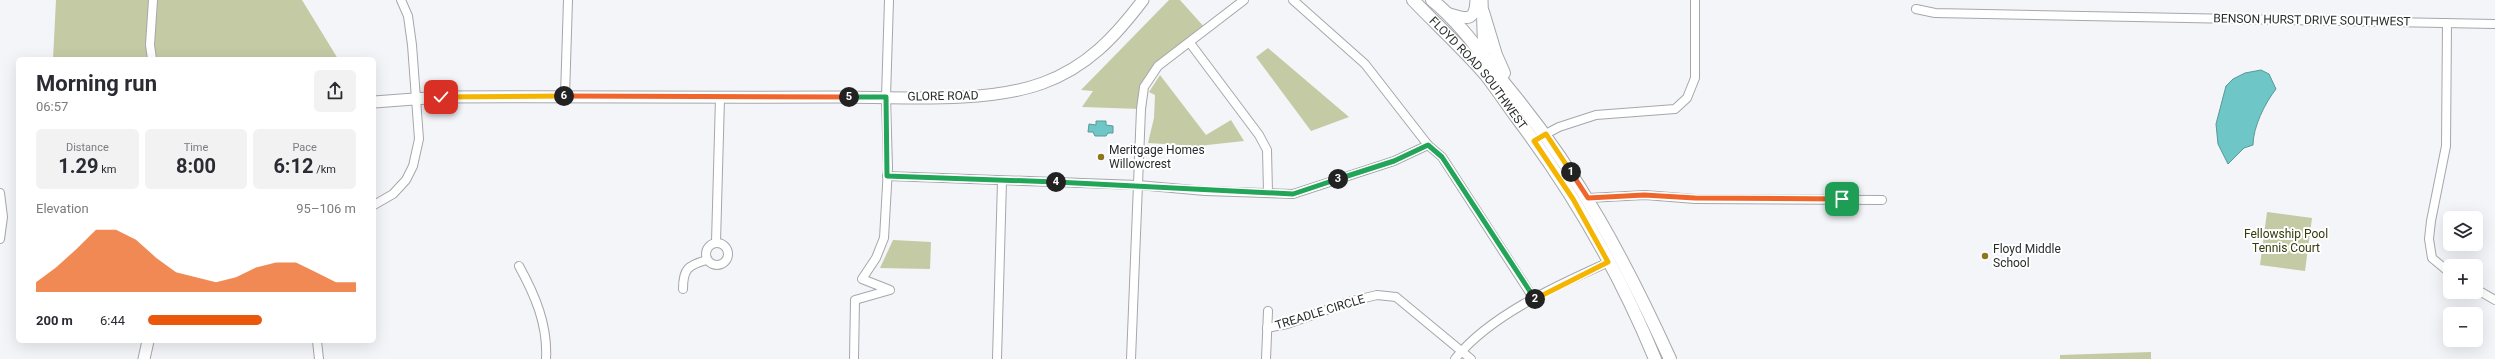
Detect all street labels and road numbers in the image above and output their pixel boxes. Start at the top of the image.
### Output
street label: BENSON HURST DRIVE SOUTHWEST [2213,11,2411,29]
street label: FLOYD ROAD SOUTHWEST [1426,14,1530,132]
street label: GLORE ROAD [907,88,979,104]
street label: TREADLE CIRCLE [1274,292,1367,332]

